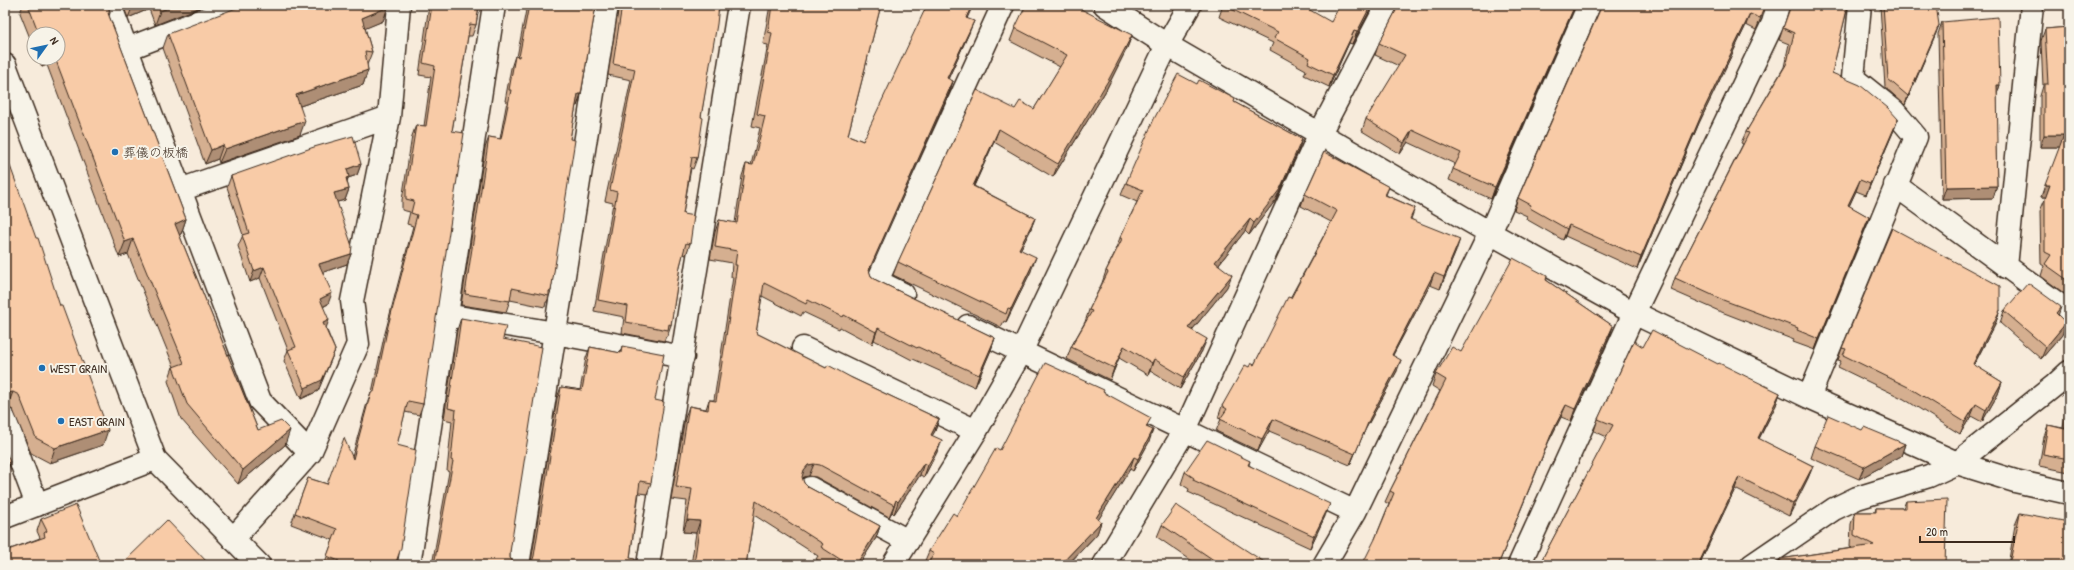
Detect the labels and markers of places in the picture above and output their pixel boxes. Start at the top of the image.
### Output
place label: 葬儀の板橋 [123,143,188,161]
marker: 葬儀の板橋 [110,147,120,157]
place label: WEST GRAIN [50,359,107,377]
marker: WEST GRAIN [37,363,47,373]
place label: EAST GRAIN [69,412,125,430]
marker: EAST GRAIN [56,416,66,426]

